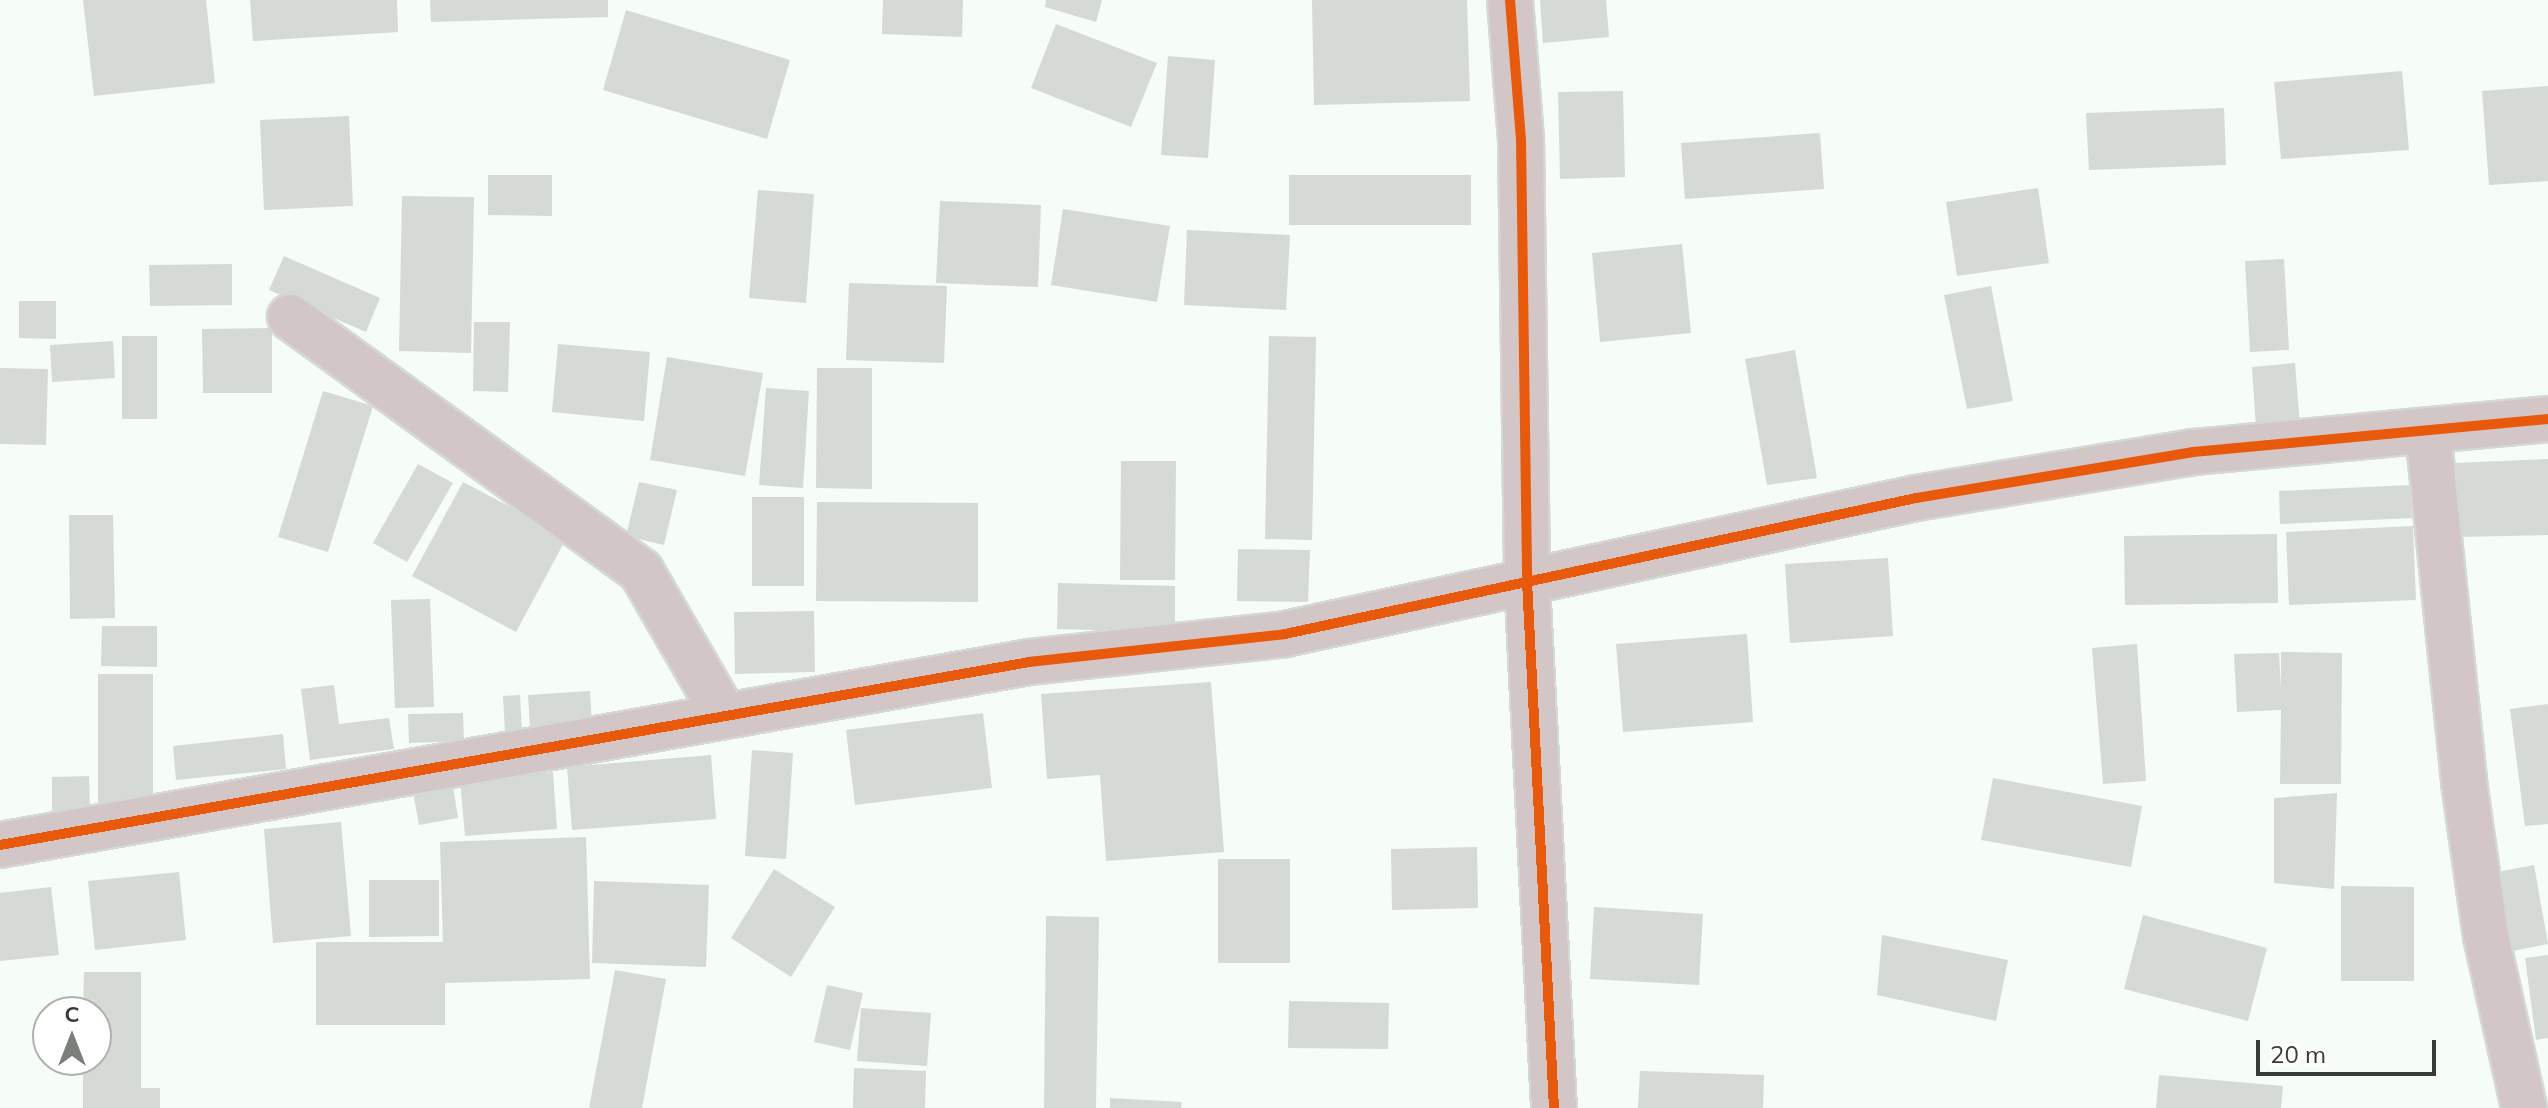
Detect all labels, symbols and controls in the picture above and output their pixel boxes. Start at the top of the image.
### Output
north arrow [32,996,112,1076]
text: С [64,1000,80,1028]
scale bar [2260,1024,2440,1074]
text: 20 m [2270,1039,2326,1069]

